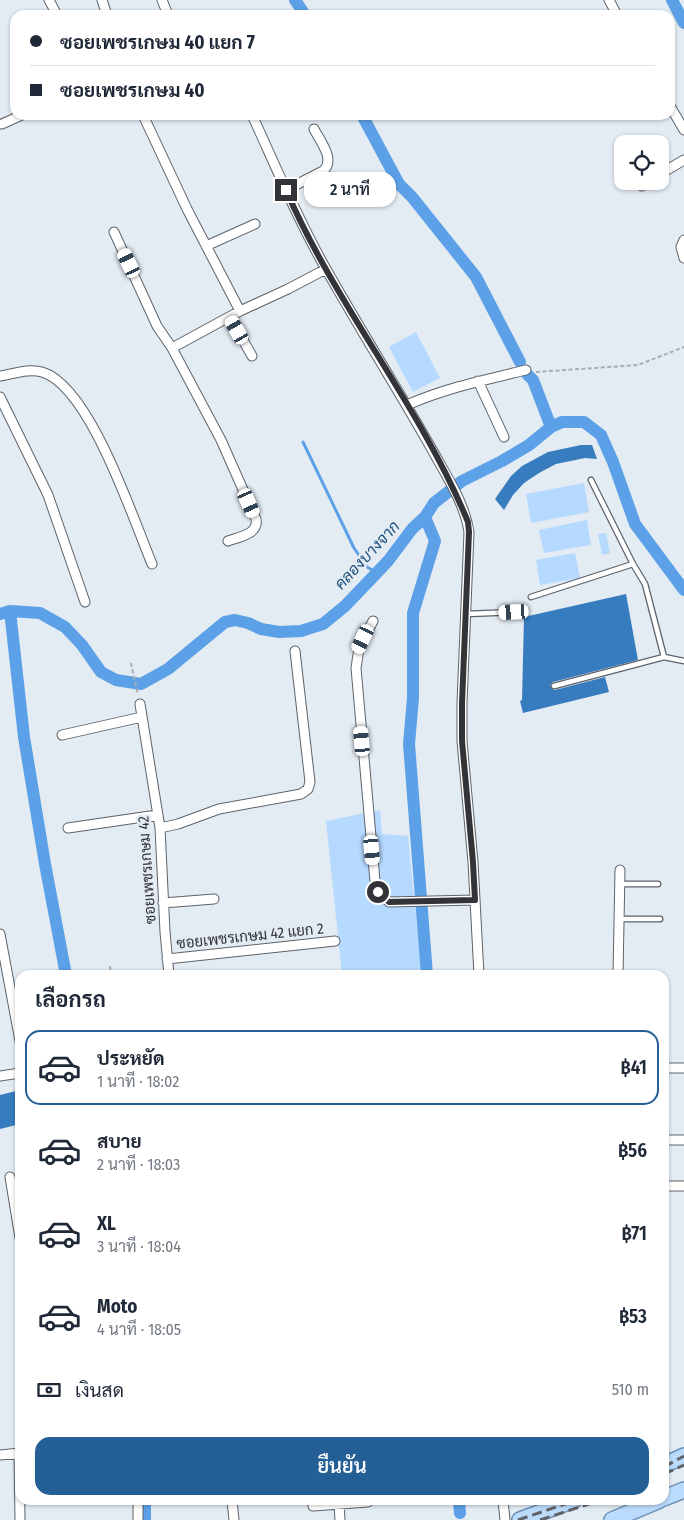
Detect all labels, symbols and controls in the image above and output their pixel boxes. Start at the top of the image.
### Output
text: ซอยเพชรเกษม 40 แยก 7 [60,31,255,54]
text: ซอยเพชรเกษม 40 [60,79,205,102]
map controls [614,135,669,190]
button: locate [614,135,669,190]
callout: 2 นาที [304,172,396,208]
route end [275,179,297,201]
text: 2 นาที [330,180,370,199]
car [115,246,142,280]
car [223,313,250,347]
car [236,486,261,520]
water label: คลองบางจาก [330,517,404,593]
car [498,604,529,620]
car [349,622,376,656]
car [353,725,370,757]
street label: ซอยเพชรเกษม 42 [134,815,160,925]
car [363,834,380,866]
route start [367,881,389,903]
street label: ซอยเพชรเกษม 42 แยก 2 [176,919,325,953]
text: เลือกรถ [35,986,106,1013]
icon: car [37,1045,82,1090]
text: ประหยัด [97,1047,165,1070]
text: ฿41 [621,1056,647,1079]
text: 1 นาที · 18:02 [97,1072,179,1091]
icon: car [37,1128,82,1173]
text: สบาย [97,1130,142,1153]
text: ฿56 [618,1139,647,1162]
text: 2 นาที · 18:03 [97,1155,180,1174]
icon: car [37,1211,82,1256]
text: XL [97,1212,116,1235]
text: ฿71 [621,1222,647,1245]
text: 3 นาที · 18:04 [97,1237,181,1256]
icon: car [37,1294,82,1339]
text: Moto [97,1295,137,1318]
text: ฿53 [619,1305,647,1328]
text: 4 นาที · 18:05 [97,1320,181,1339]
icon: cash [35,1376,63,1404]
text: เงินสด [75,1379,124,1402]
text: 510 m [612,1380,649,1399]
button: ยืนยัน [35,1437,649,1495]

